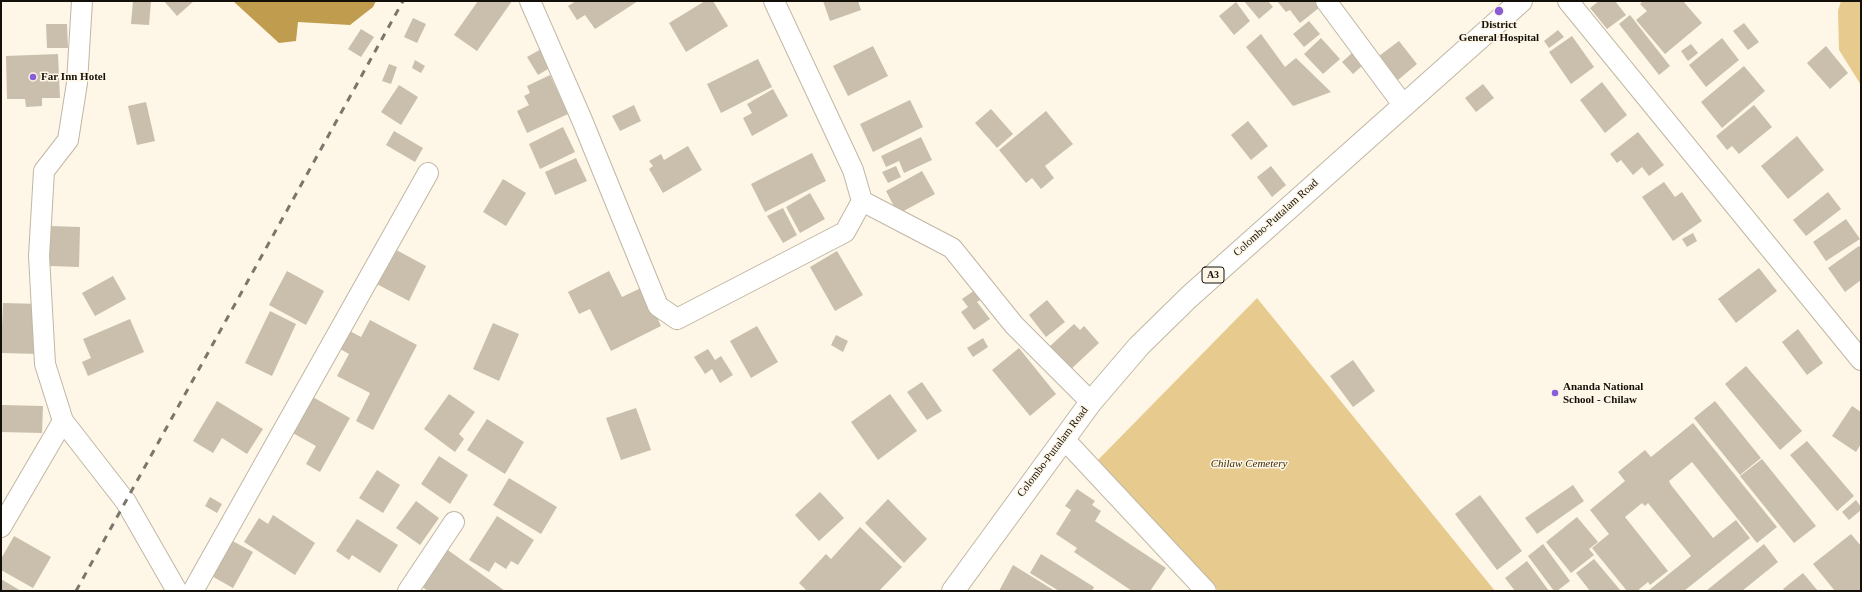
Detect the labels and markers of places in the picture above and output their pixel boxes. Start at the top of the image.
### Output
marker: District General Hospital [1493,5,1505,17]
place label: District General Hospital [1459,18,1539,44]
place label: Far Inn Hotel [41,70,106,84]
marker: Far Inn Hotel [28,72,38,82]
place label: Ananda National School - Chilaw [1563,380,1643,406]
marker: Ananda National School - Chilaw [1550,388,1560,398]

